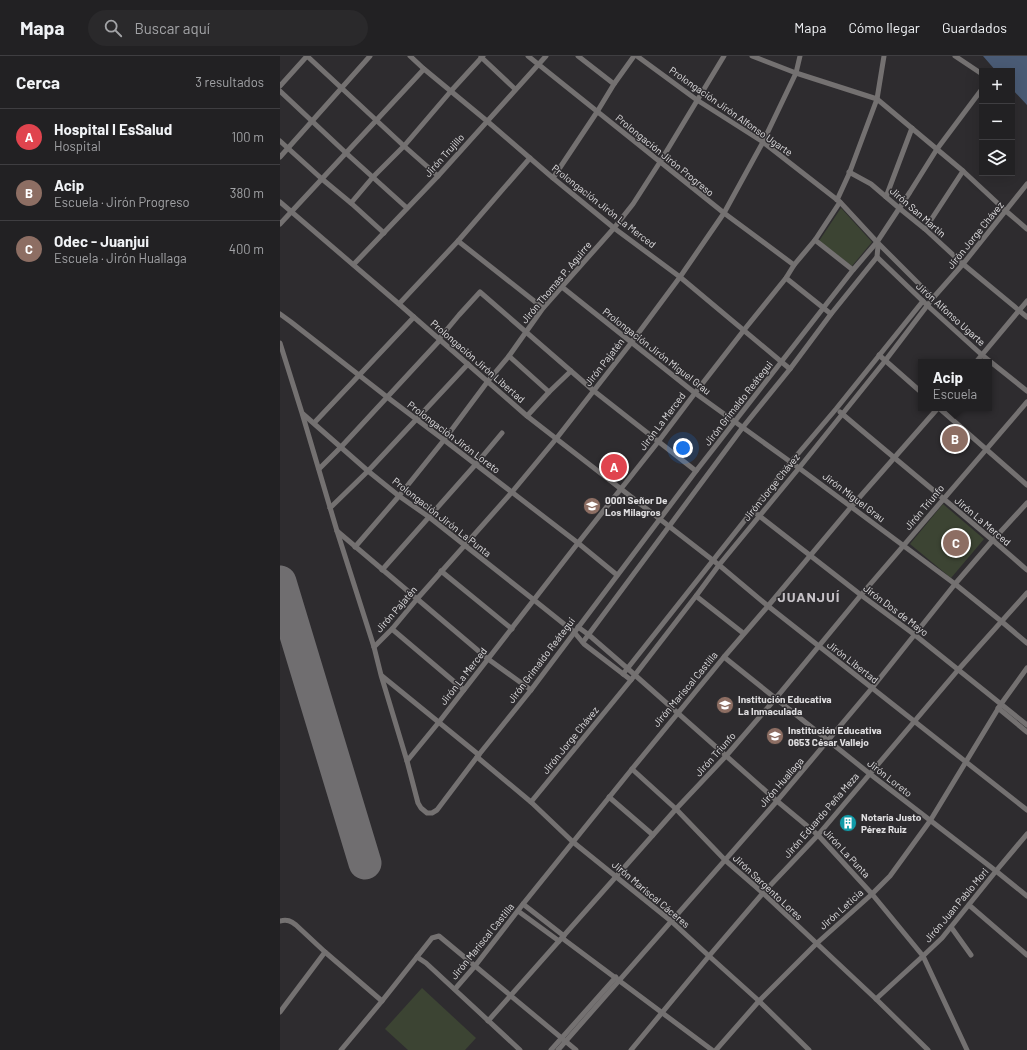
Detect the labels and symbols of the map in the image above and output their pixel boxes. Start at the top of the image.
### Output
street label: Prolongación Jirón Alfonso Ugarte [667,64,795,158]
street label: Prolongación Jirón Progreso [613,112,717,198]
street label: Jirón Trujillo [422,131,466,179]
street label: Prolongación Jirón La Merced [550,162,658,250]
street label: Jirón San Martín [888,184,948,240]
street label: Jirón Jorge Chávez [944,199,1006,271]
street label: Jirón Thomas P. Aguirre [518,239,594,325]
street label: Jirón Alfonso Ugarte [914,280,988,348]
street label: Prolongación Jirón Miguel Grau [601,305,713,397]
street label: Prolongación Jirón Libertad [429,317,527,405]
street label: Jirón Pajatén [582,336,626,388]
street label: Jirón Grimaldo Reátegui [701,358,775,448]
street label: Jirón La Merced [636,390,688,452]
street label: Prolongación Jirón Loreto [405,398,503,476]
pin: B [942,424,968,454]
your location [673,438,693,458]
street label: Jirón Jorge Chávez [740,451,802,523]
pin: A [601,452,627,482]
street label: Jirón Miguel Grau [820,470,888,524]
street label: Prolongación Jirón La Punta [390,475,494,559]
street label: Jirón Triunfo [902,482,946,532]
place label: 0001 Señor De Los Milagros [605,494,668,518]
street label: Jirón La Merced [953,494,1013,548]
school or university icon: 0001 Señor De Los Milagros [582,496,602,516]
pin: C [943,528,969,558]
street label: Jirón Dos de Mayo [861,582,931,638]
street label: Jirón Pajatén [373,583,419,635]
district label: JUANJUÍ [777,588,841,605]
street label: Jirón Grimaldo Reátegui [505,615,577,705]
street label: Jirón Libertad [825,638,881,686]
street label: Jirón La Merced [437,645,489,707]
street label: Jirón Mariscal Castilla [650,649,720,729]
place label: Institución Educativa La Inmaculada [738,693,832,717]
school or university icon: Institución Educativa La Inmaculada [715,695,735,715]
street label: Jirón Jorge Chávez [539,704,601,776]
place label: Institución Educativa 0653 César Vallejo [788,724,882,748]
school or university icon: Institución Educativa 0653 César Vallejo [765,726,785,746]
street label: Jirón Triunfo [692,729,738,779]
street label: Jirón Huallaga [756,755,806,809]
street label: Jirón Loreto [865,757,915,799]
street label: Jirón Eduardo Peña Meza [781,770,861,860]
place label: Notaría Justo Pérez Ruiz [861,811,922,835]
building icon: Notaría Justo Pérez Ruiz [838,813,858,833]
street label: Jirón La Punta [821,826,873,880]
street label: Jirón Sargento Lores [731,852,805,923]
street label: Jirón Mariscal Cáceres [610,858,692,930]
street label: Jirón Juan Pablo Mori [921,865,991,945]
street label: Jirón Leticia [817,886,865,932]
street label: Jirón Mariscal Castilla [448,901,516,981]

